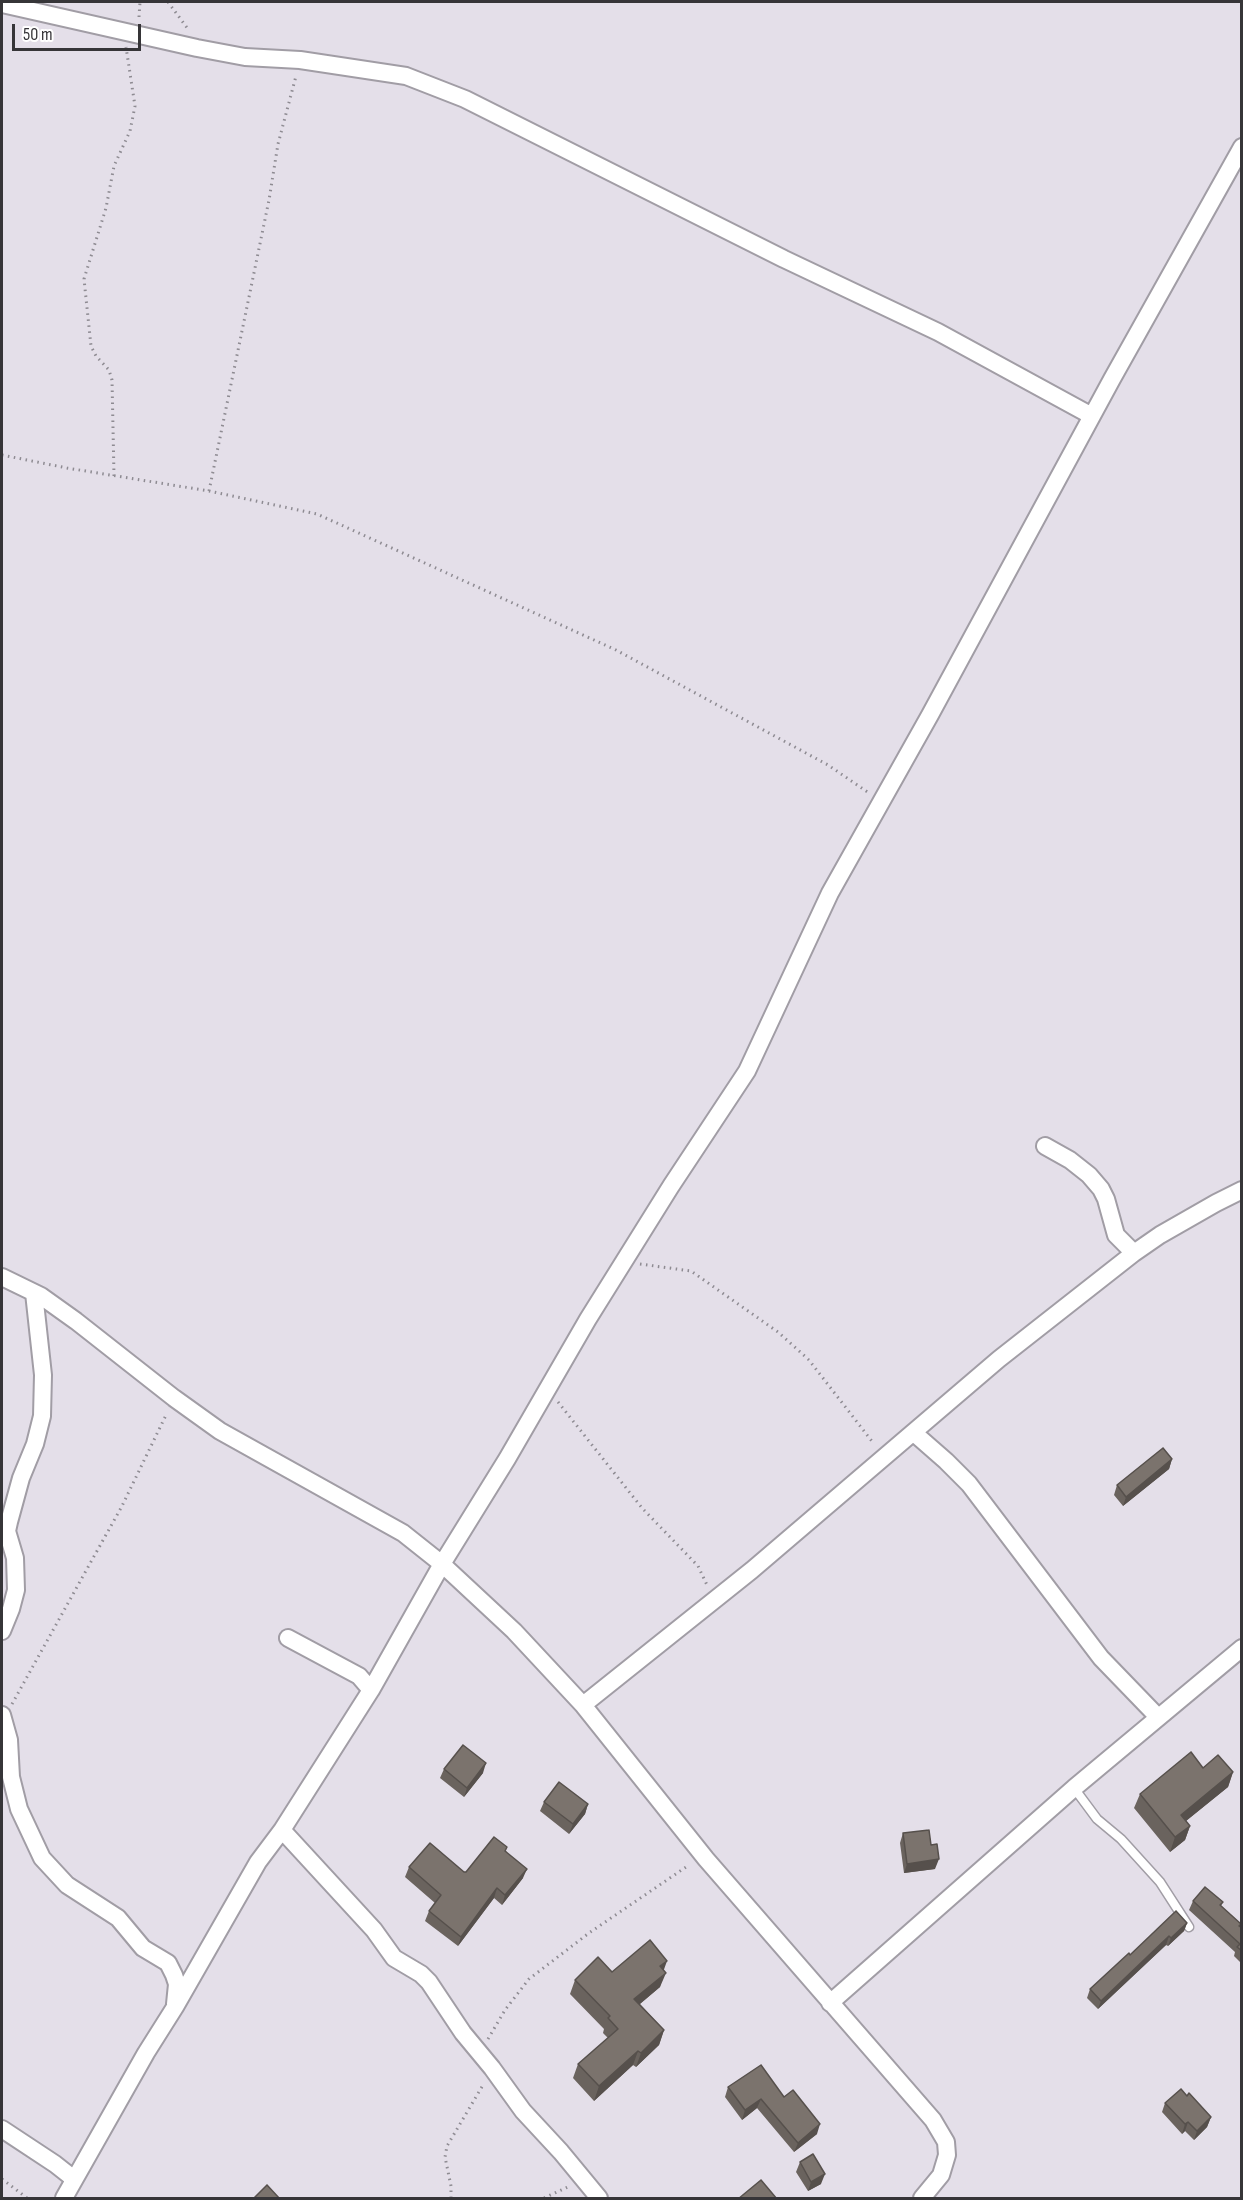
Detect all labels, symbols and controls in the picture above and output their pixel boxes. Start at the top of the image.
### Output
scale bar [15,12,144,50]
text: 50 m [23,24,53,45]

